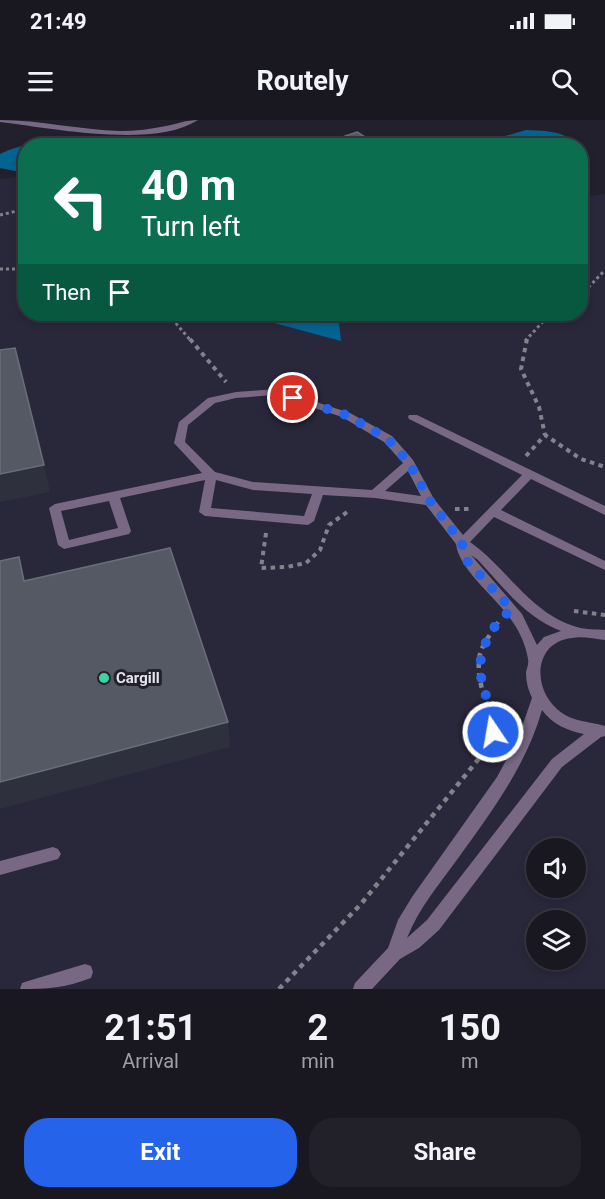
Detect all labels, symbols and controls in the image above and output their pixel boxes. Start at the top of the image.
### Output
text: 21:49 [30,9,87,34]
icon: menu [24,65,57,98]
text: Routely [256,65,349,97]
icon: search [548,65,581,98]
text: 40 m [141,161,236,210]
icon: left [42,162,120,240]
text: Turn left [141,211,241,243]
icon: arrive [103,276,136,309]
text: Then [42,280,91,305]
pin [267,372,318,423]
icon: arrive [276,381,309,414]
place label: Cargill [116,669,160,687]
marker: Cargill [97,671,111,685]
position arrow [461,700,525,764]
map controls [526,838,586,970]
button: sound [526,838,586,898]
button: layers [526,910,586,970]
text: 21:51 [104,1007,197,1049]
text: 2 [308,1007,328,1049]
text: 150 [439,1007,501,1049]
text: Arrival [122,1049,179,1073]
text: min [301,1049,335,1073]
text: m [461,1049,479,1073]
button: Exit [24,1118,297,1187]
button: Share [309,1118,581,1187]

